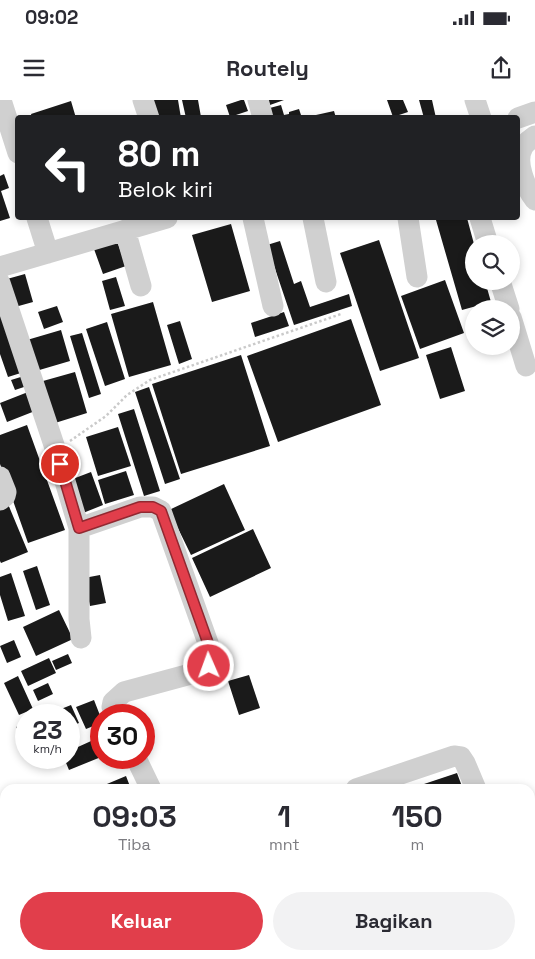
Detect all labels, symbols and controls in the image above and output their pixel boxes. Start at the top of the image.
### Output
text: 09:02 [25,5,78,30]
icon: menu [20,54,48,82]
text: Routely [226,54,309,82]
icon: share [487,54,515,82]
text: 80 m [118,132,200,176]
icon: left [35,135,100,200]
text: Belok kiri [118,175,213,203]
map controls [465,235,520,355]
button: search [465,235,520,290]
button: layers [465,300,520,355]
pin [39,443,81,485]
icon: arrive [46,450,74,478]
position arrow [182,639,234,691]
speed limit sign: 30 [90,704,155,769]
text: 23 [32,714,63,746]
text: km/h [33,741,62,757]
text: 09:03 [92,797,177,836]
text: 1 [278,797,291,836]
text: 150 [392,797,443,836]
text: Tiba [118,834,151,855]
text: mnt [269,834,300,855]
text: m [410,834,424,855]
button: Keluar [20,892,263,950]
button: Bagikan [273,892,515,950]

